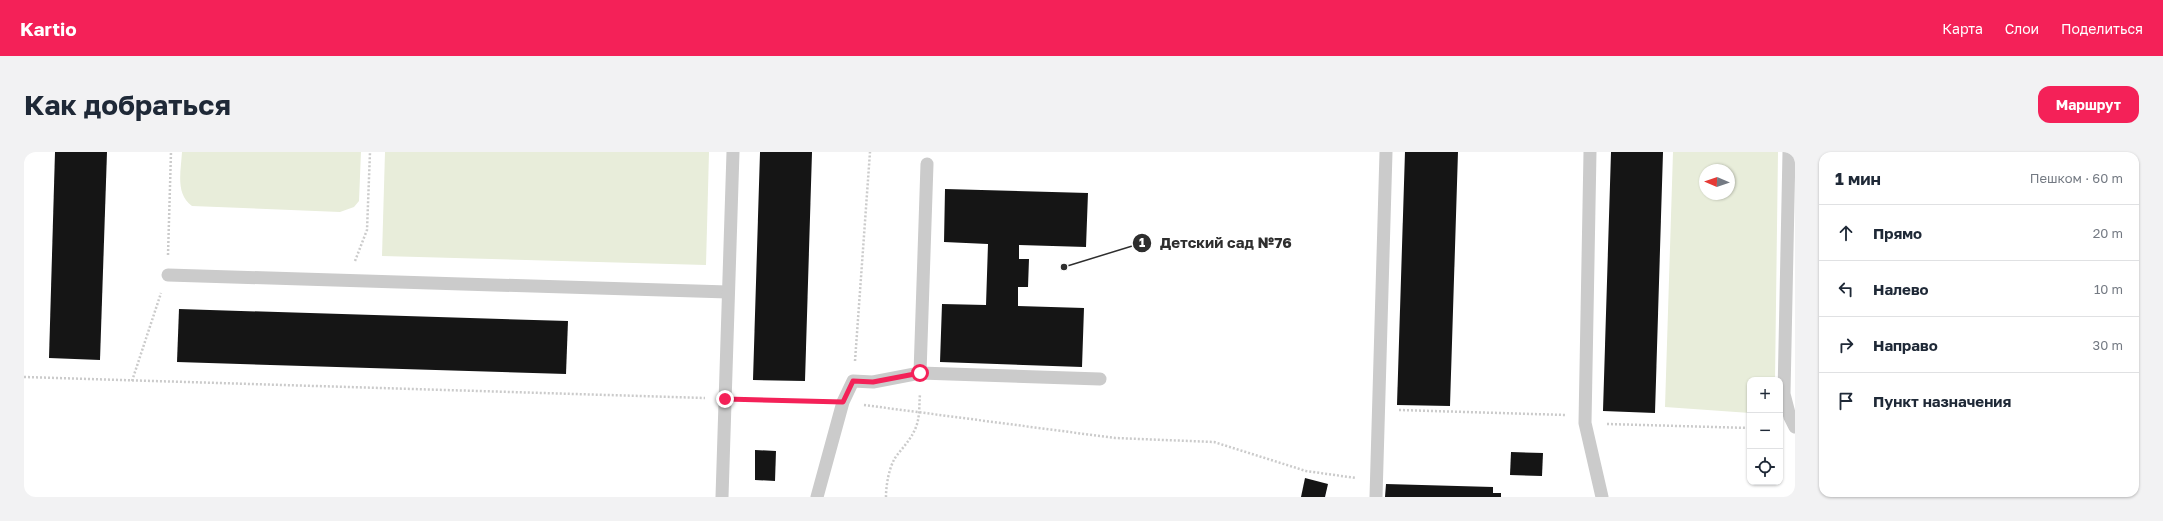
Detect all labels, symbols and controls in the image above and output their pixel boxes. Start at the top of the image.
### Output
text: Kartio [20,17,77,40]
text: Карта [1942,20,1983,37]
text: Слои [2005,20,2039,37]
text: Поделиться [2061,20,2143,37]
button: Маршрут [2038,86,2139,123]
text: Как добраться [24,88,231,121]
north arrow [1699,164,1735,200]
text: 1 мин [1835,168,1881,189]
text: Пешком · 60 m [2030,170,2123,186]
icon: ahead [1835,222,1857,244]
text: Прямо [1873,224,1922,242]
text: 20 m [2093,225,2123,241]
callout: Детский сад №76 [1132,229,1300,256]
text: Детский сад №76 [1160,233,1292,251]
text: 1 [1139,235,1145,250]
icon: left [1835,278,1857,300]
text: Налево [1873,280,1929,298]
text: 10 m [2094,281,2123,297]
icon: right [1835,334,1857,356]
text: Направо [1873,336,1938,354]
text: 30 m [2093,337,2123,353]
route start [911,364,929,382]
map controls [1747,377,1783,485]
button: + [1747,377,1783,413]
route end [716,390,734,408]
icon: arrive [1835,390,1857,412]
text: Пункт назначения [1873,392,2011,410]
button: − [1747,413,1783,449]
button: locate [1747,449,1783,485]

